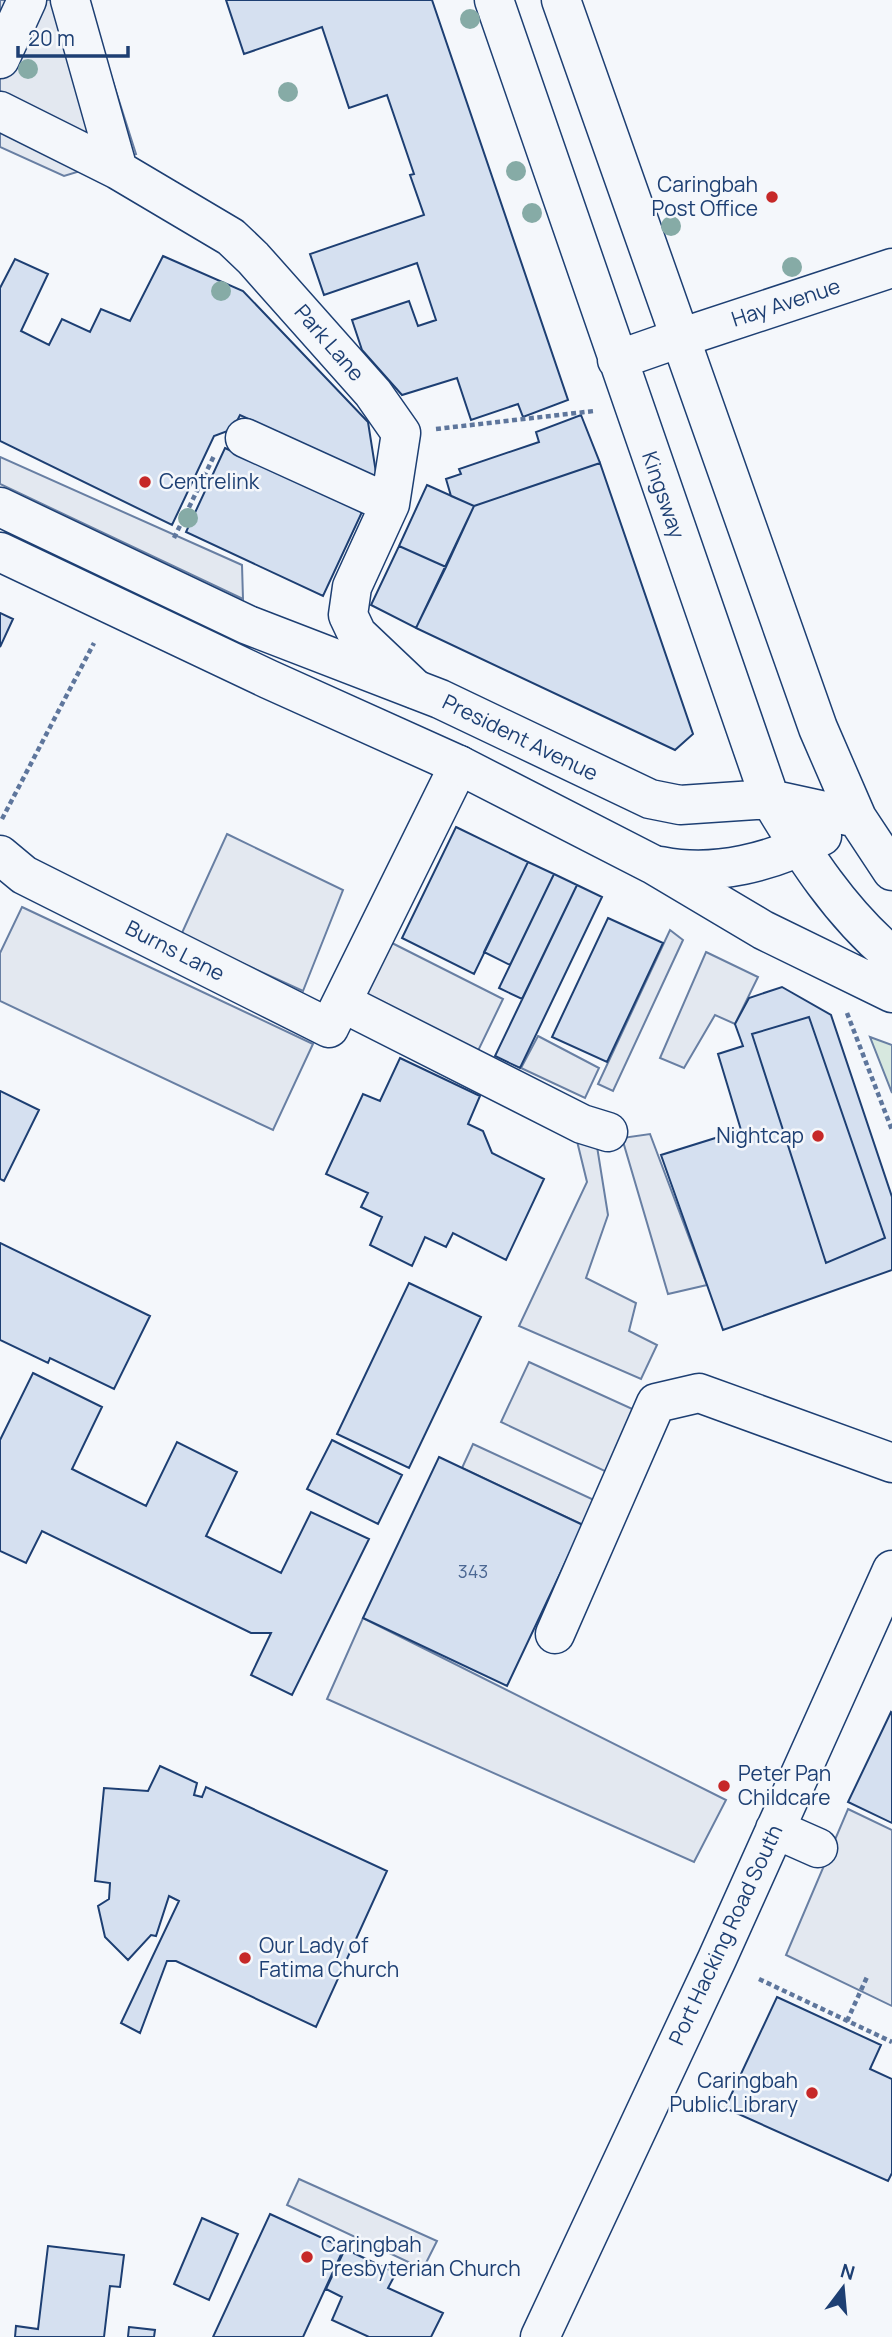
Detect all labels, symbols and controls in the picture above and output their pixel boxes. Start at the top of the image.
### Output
scale bar [18,14,128,58]
text: 20 m [28,24,75,52]
place label: Caringbah Post Office [652,170,758,222]
marker: Caringbah Post Office [764,189,780,205]
street label: Hay Avenue [728,271,844,333]
street label: Park Lane [289,298,371,387]
street label: Kingsway [636,447,692,542]
place label: Centrelink [159,467,260,495]
marker: Centrelink [137,474,153,490]
street label: President Avenue [438,687,603,787]
street label: Burns Lane [121,913,230,987]
place label: Nightcap [716,1121,804,1149]
marker: Nightcap [810,1128,826,1144]
house number: 343 [458,1559,488,1583]
place label: Peter Pan Childcare [738,1759,831,1811]
marker: Peter Pan Childcare [716,1778,732,1794]
street label: Port Hacking Road South [662,1820,788,2049]
place label: Our Lady of Fatima Church [259,1931,399,1983]
marker: Our Lady of Fatima Church [237,1950,253,1966]
place label: Caringbah Public Library [669,2066,798,2118]
marker: Caringbah Public Library [804,2085,820,2101]
place label: Caringbah Presbyterian Church [321,2230,521,2282]
marker: Caringbah Presbyterian Church [299,2249,315,2265]
north arrow [808,2253,878,2323]
text: N [838,2257,858,2286]

